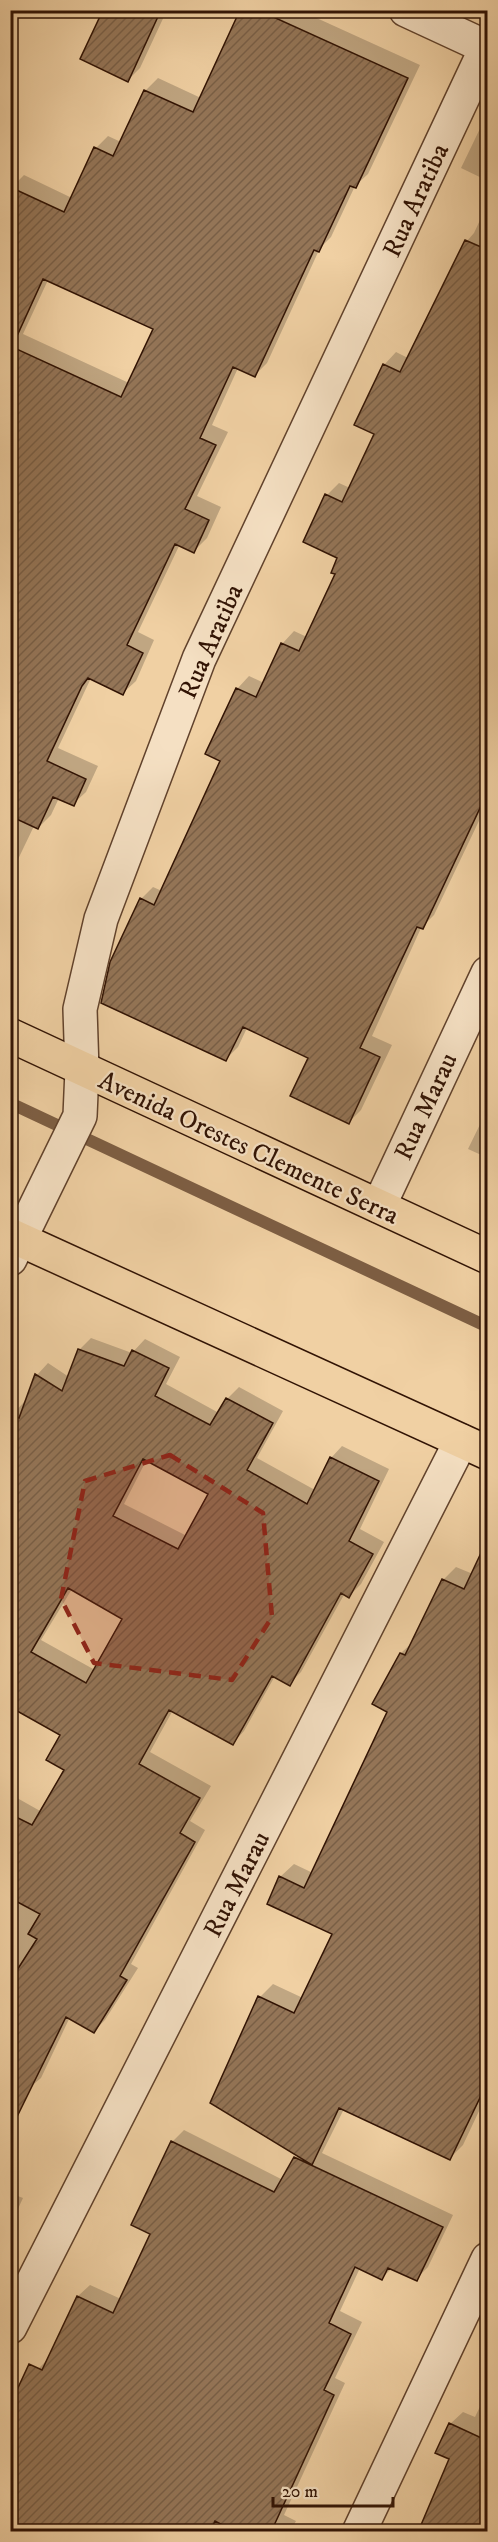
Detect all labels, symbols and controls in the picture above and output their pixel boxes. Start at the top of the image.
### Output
street label: Rua Aratiba [376,138,457,263]
street label: Rua Aratiba [171,579,251,704]
street label: Rua Marau [387,1048,466,1166]
street label: Avenida Orestes Clemente Serra [93,1064,404,1233]
street label: Rua Marau [197,1826,278,1943]
scale bar [273,2470,393,2508]
text: 20 m [282,2481,318,2503]

